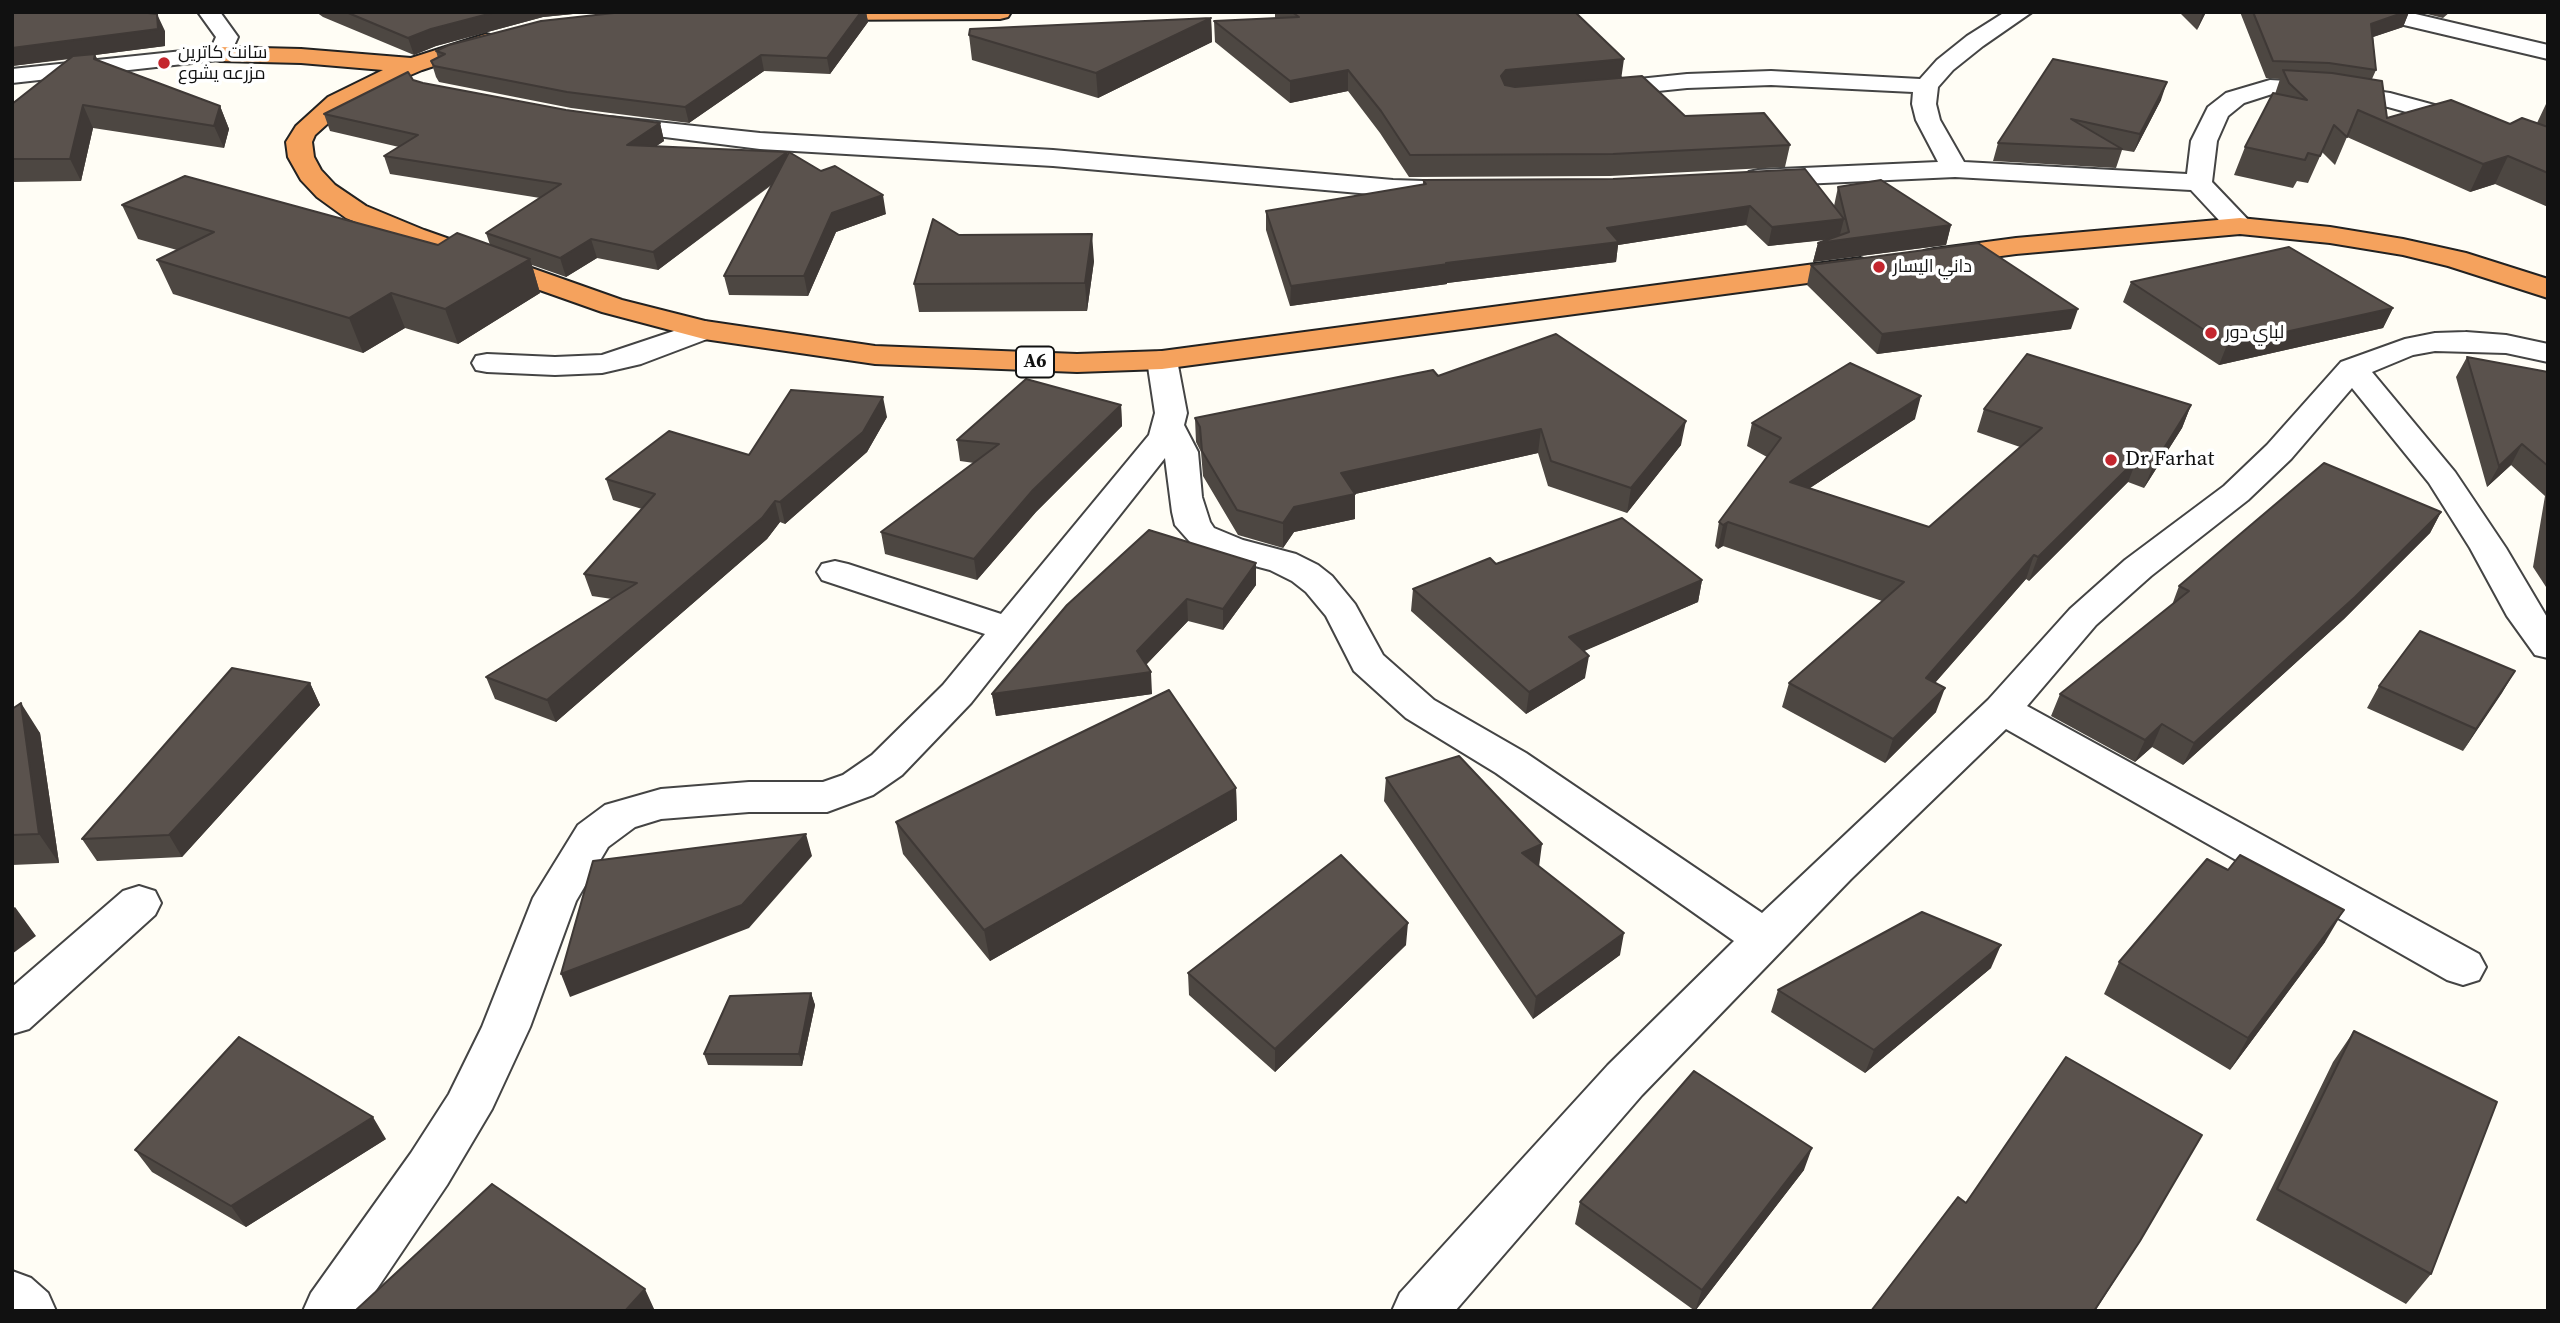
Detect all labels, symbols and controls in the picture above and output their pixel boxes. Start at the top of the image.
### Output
place label: سانت كاترين مزرعه يشوع [178,42,267,84]
marker: سانت كاترين مزرعه يشوع [156,55,172,71]
place label: داني اليسار [1893,256,1972,278]
marker: داني اليسار [1871,259,1887,275]
place label: لباي دور [2225,322,2284,344]
marker: لباي دور [2203,325,2219,341]
road number: A6 [1016,346,1054,378]
place label: Dr Farhat [2125,447,2214,473]
marker: Dr Farhat [2103,452,2119,468]

